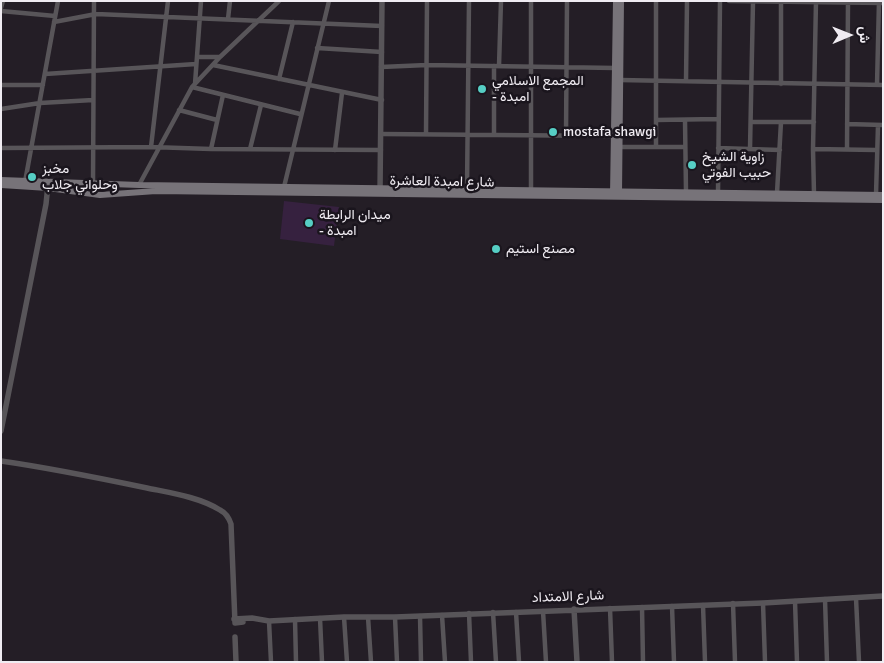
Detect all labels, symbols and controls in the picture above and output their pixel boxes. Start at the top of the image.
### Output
north arrow [824,10,874,60]
text: ش [856,26,873,43]
place label: المجمع الاسلامي - امبدة [492,73,584,105]
marker: المجمع الاسلامي - امبدة [476,83,488,95]
place label: mostafa shawgi [563,124,656,140]
marker: mostafa shawgi [547,126,559,138]
place label: زاوية الشيخ حبيب الفوتي [702,149,771,182]
marker: زاوية الشيخ حبيب الفوتي [686,159,698,171]
place label: مخبز وحلواني جلاب [42,161,118,193]
marker: مخبز وحلواني جلاب [26,171,38,183]
street label: شارع امبدة العاشرة [390,173,494,191]
place label: ميدان الرابطة - امبدة [319,207,391,240]
marker: ميدان الرابطة - امبدة [303,217,315,229]
place label: مصنع استيم [506,241,575,257]
marker: مصنع استيم [490,243,502,255]
street label: شارع الامتداد [532,587,604,607]

